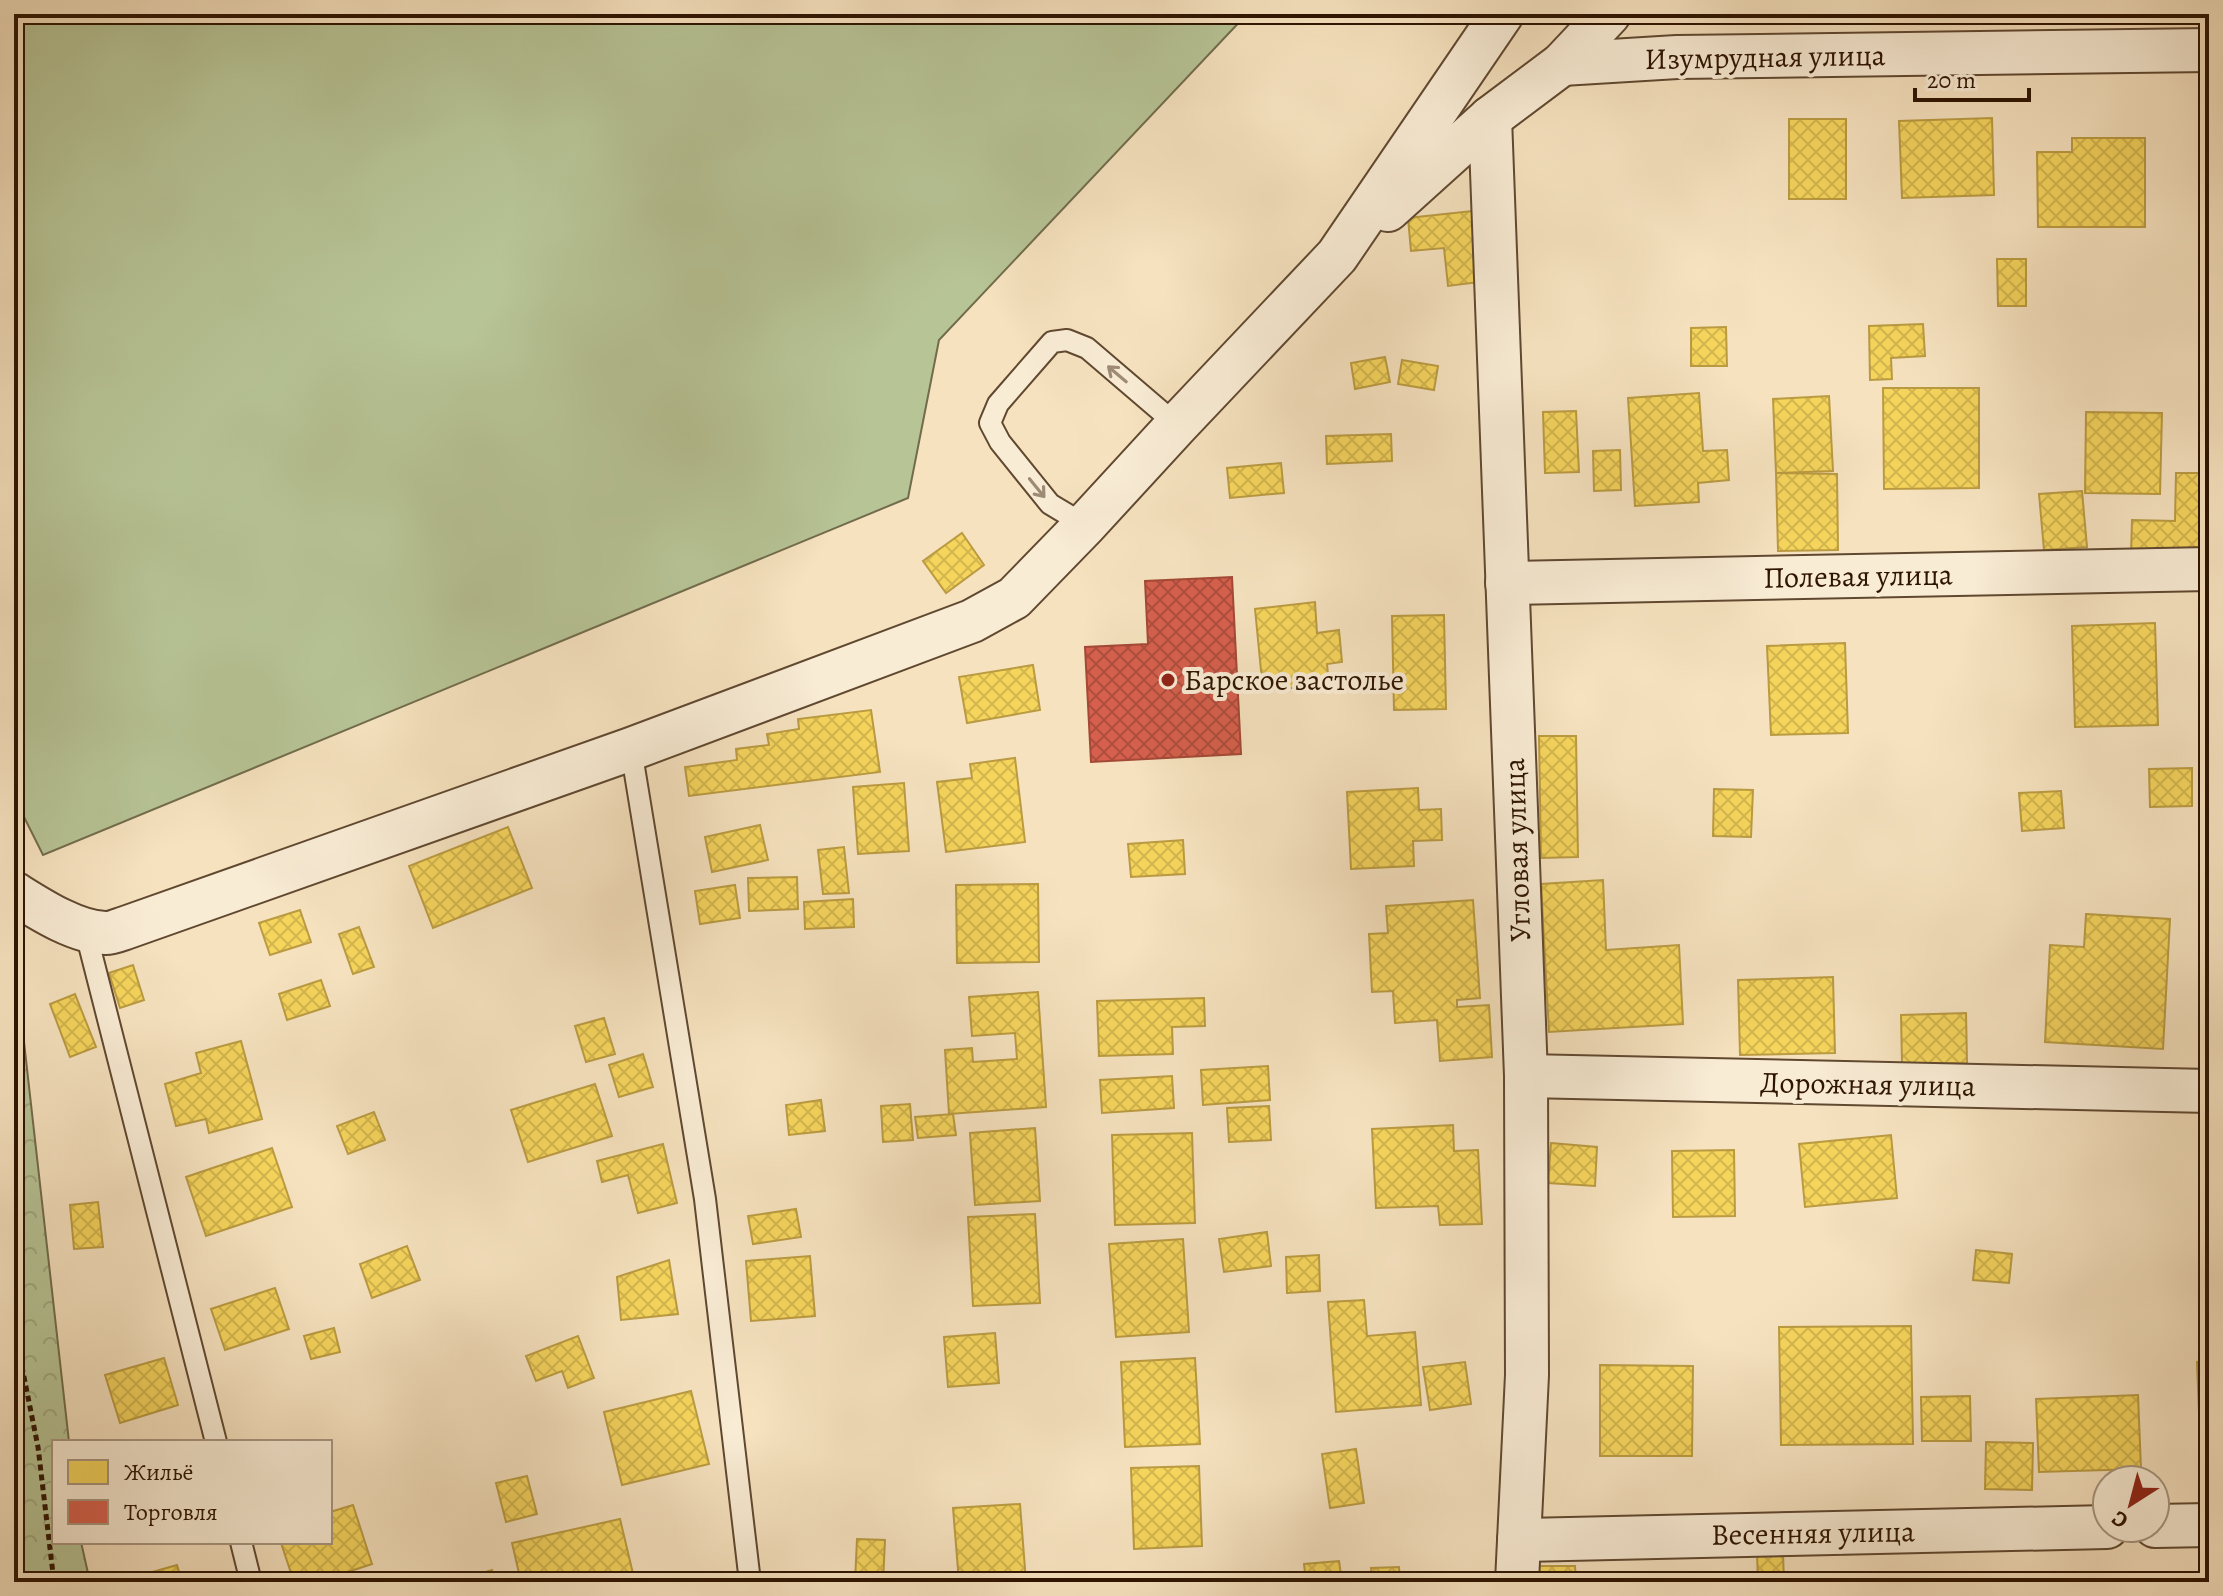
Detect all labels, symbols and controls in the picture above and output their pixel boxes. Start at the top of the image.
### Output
street label: Изумрудная улица [1644,35,1886,79]
scale bar [1915,52,2029,102]
text: 20 m [1927,64,1976,96]
one-way arrow [1108,365,1128,383]
one-way arrow [1028,477,1046,497]
street label: Полевая улица [1763,554,1953,598]
place label: Барское застолье [1184,660,1404,700]
marker: Барское застолье [1159,671,1177,689]
street label: Угловая улица [1494,757,1540,943]
street label: Дорожная улица [1760,1062,1976,1106]
legend [52,1440,332,1544]
text: Жильё [124,1456,193,1488]
north arrow [2091,1464,2171,1544]
text: Торговля [124,1496,218,1528]
text: С [2106,1503,2134,1535]
street label: Весенняя улица [1711,1511,1915,1555]

